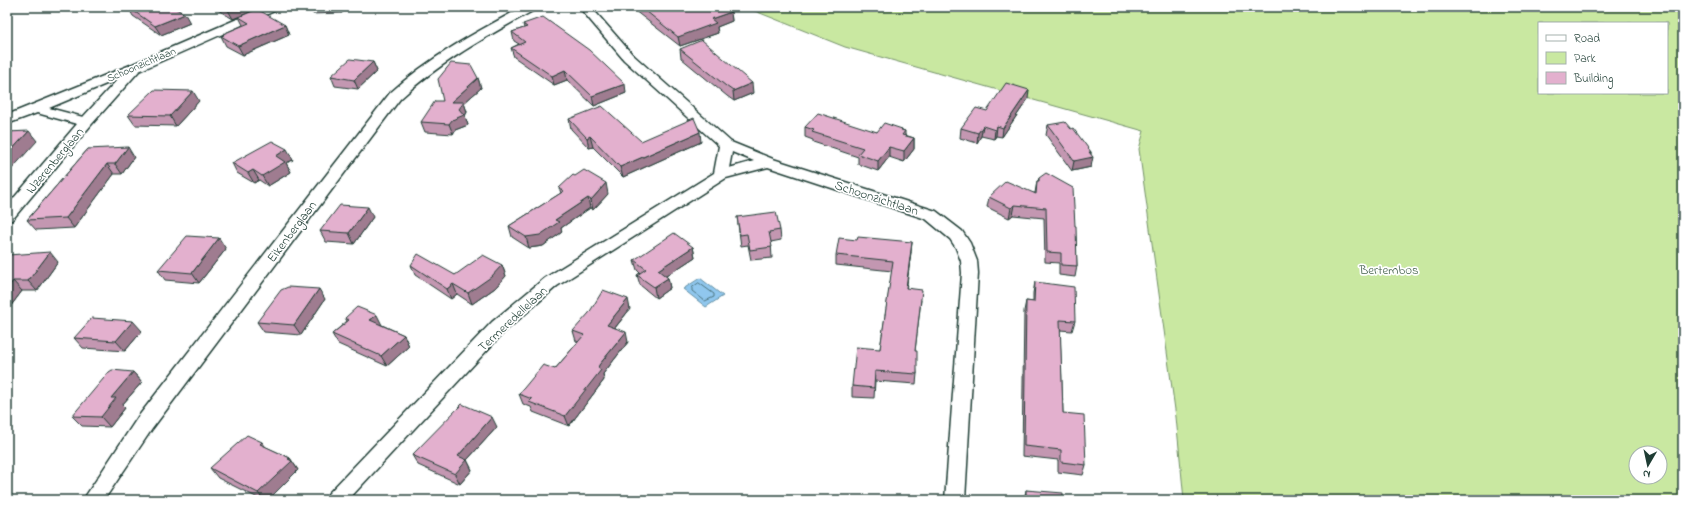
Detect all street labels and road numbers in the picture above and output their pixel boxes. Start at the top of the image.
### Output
street label: Schoonzichtlaan [104,43,178,87]
street label: IJzerenberglaan [22,124,89,199]
street label: Schoonzichtlaan [832,176,921,221]
street label: Eikenberglaan [263,197,322,267]
street label: Termeredellelaan [474,282,552,356]

